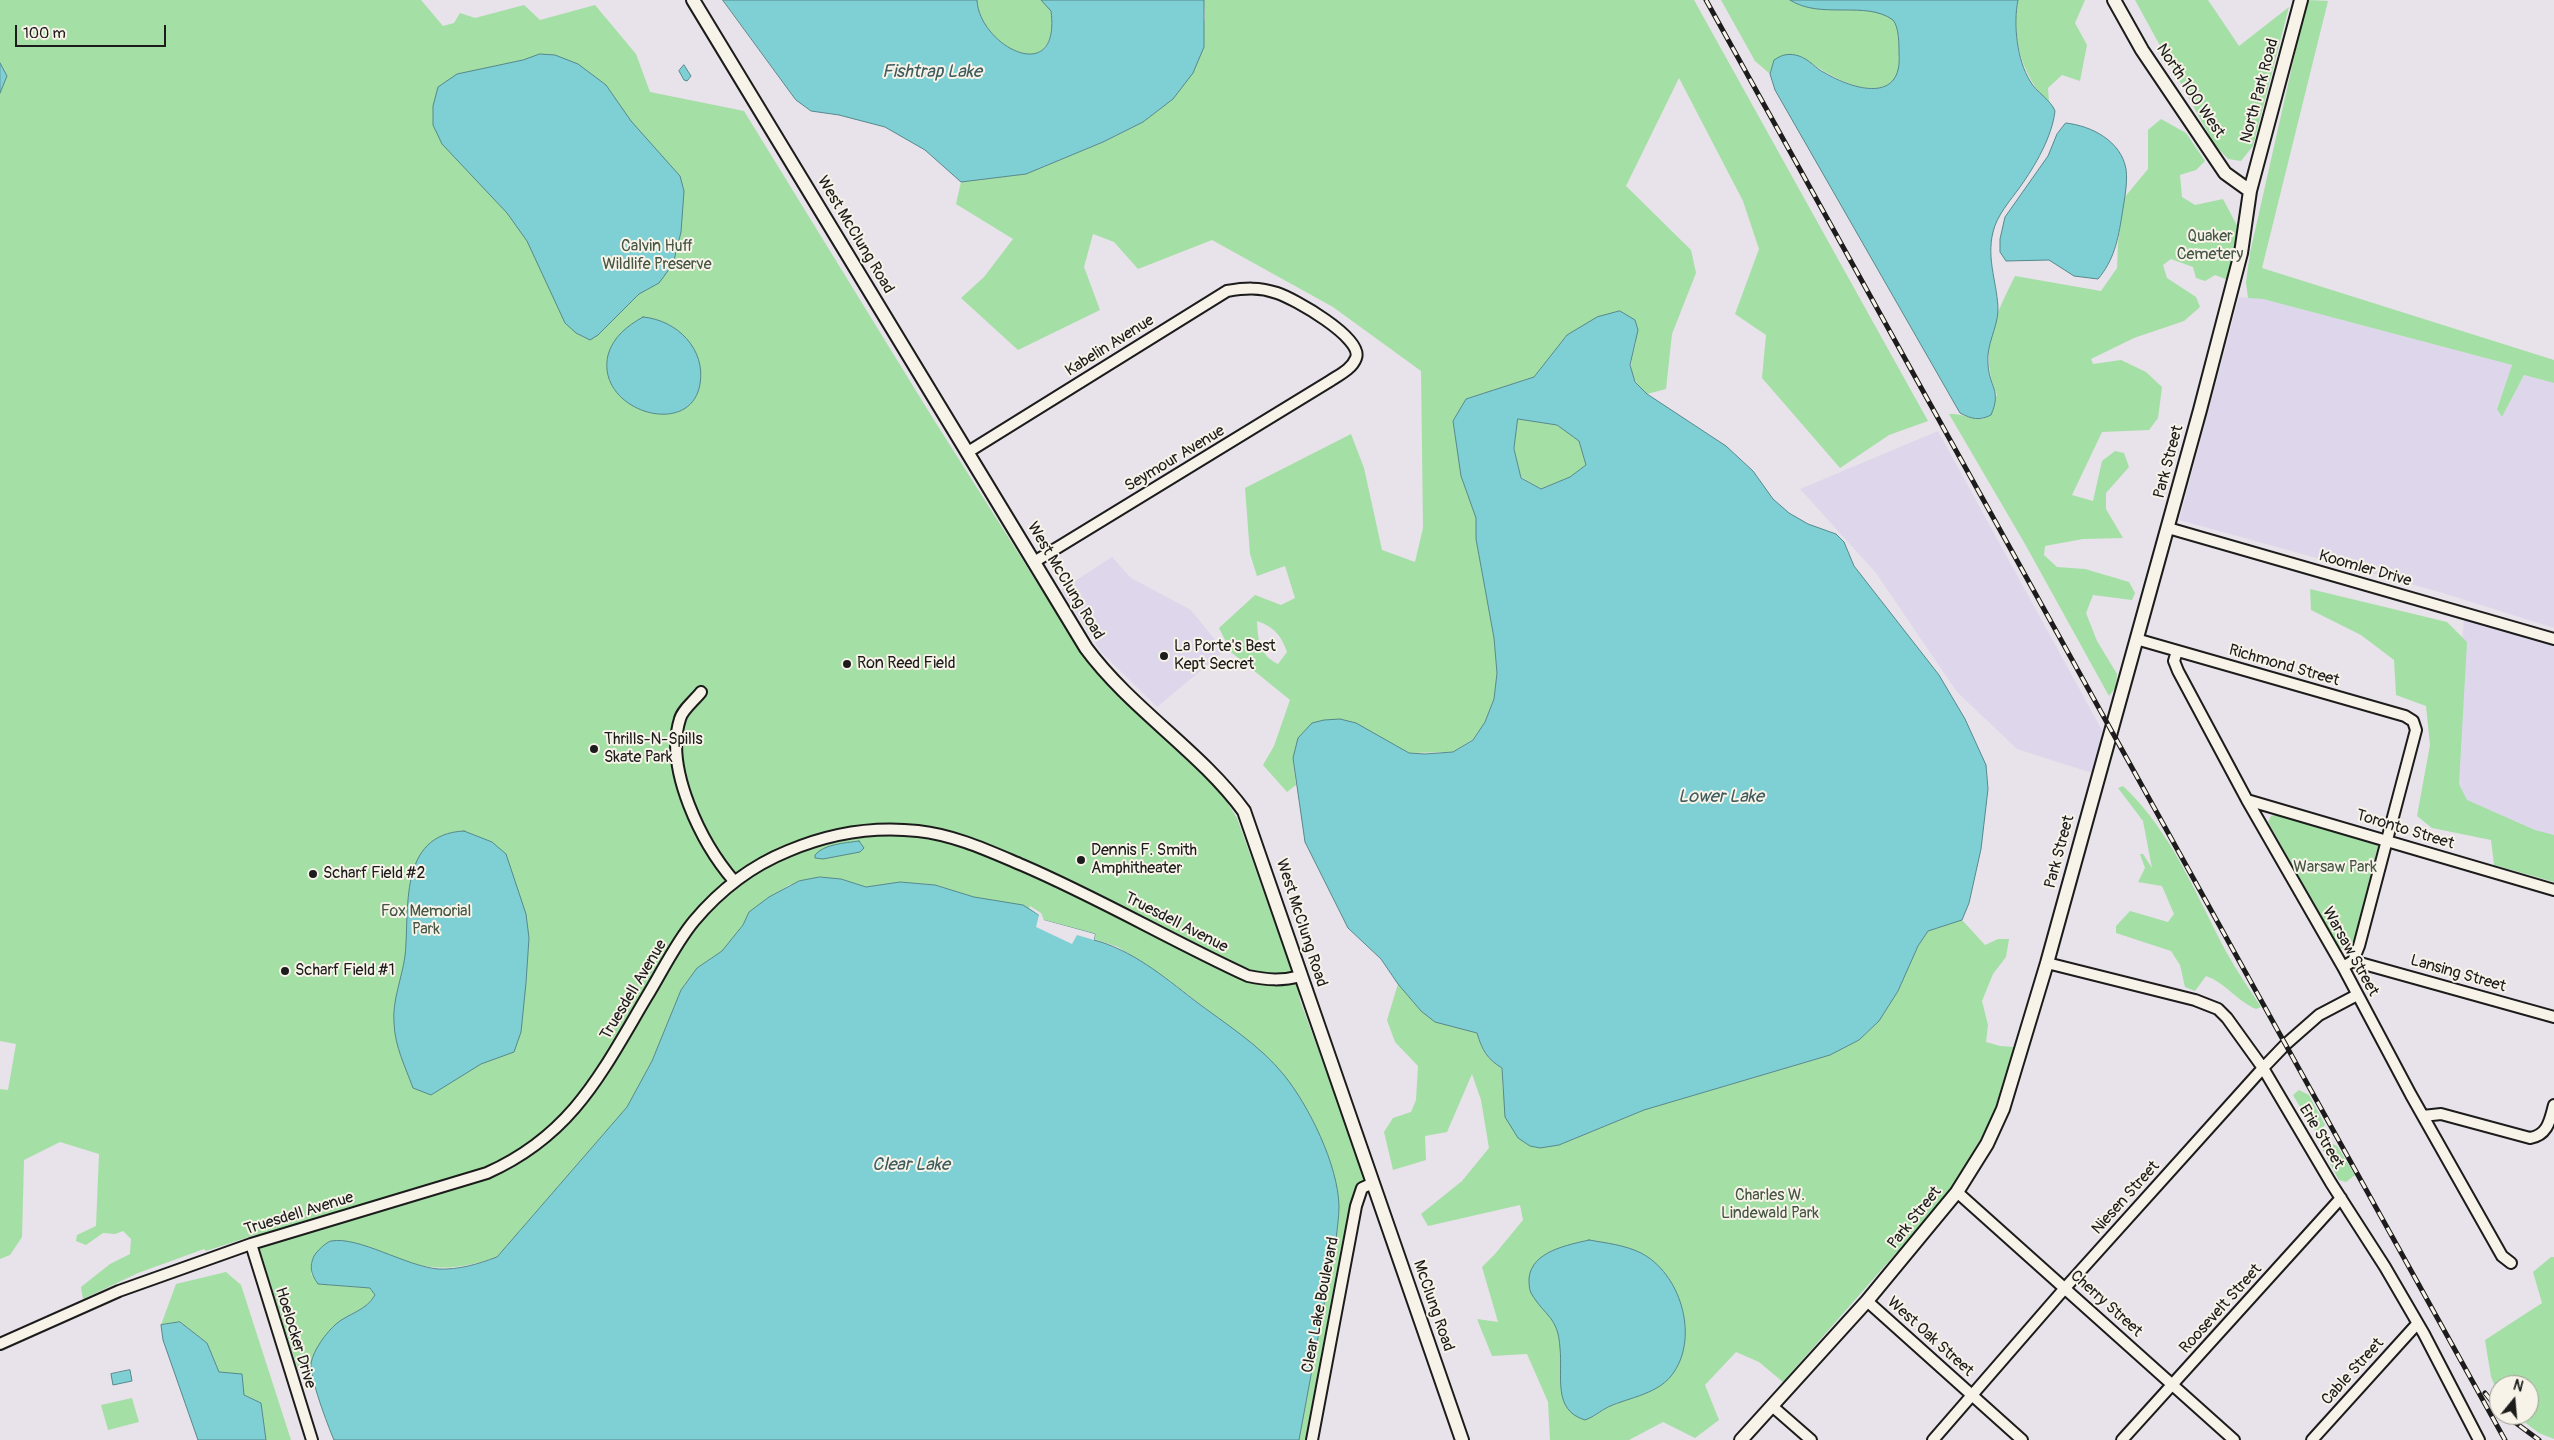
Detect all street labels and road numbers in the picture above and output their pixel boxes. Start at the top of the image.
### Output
street label: North Park Road [2237,37,2283,145]
street label: North 100 West [2151,40,2229,142]
street label: West McClung Road [812,173,898,297]
street label: Kabelin Avenue [1062,311,1158,381]
street label: Seymour Avenue [1122,422,1228,496]
street label: Park Street [2150,423,2188,501]
street label: West McClung Road [1022,519,1108,643]
street label: Koomler Drive [2316,547,2414,591]
street label: Richmond Street [2226,641,2342,691]
street label: Toronto Street [2354,806,2456,854]
street label: Park Street [2041,813,2079,891]
street label: West McClung Road [1271,856,1331,990]
street label: Truesdell Avenue [1121,889,1231,957]
street label: Warsaw Street [2318,904,2382,1000]
street label: Truesdell Avenue [597,936,671,1044]
street label: Lansing Street [2408,951,2508,997]
street label: Erie Street [2294,1101,2348,1173]
street label: Niesen Street [2088,1157,2164,1239]
street label: Park Street [1884,1183,1946,1253]
street label: Truesdell Avenue [242,1188,356,1240]
street label: Clear Lake Boulevard [1298,1235,1344,1375]
street label: McClung Road [1408,1258,1458,1354]
street label: Roosevelt Street [2176,1260,2266,1358]
street label: Cherry Street [2066,1267,2146,1341]
street label: Hoelocker Drive [270,1285,320,1391]
street label: West Oak Street [1883,1293,1977,1381]
street label: Cable Street [2318,1334,2388,1410]

